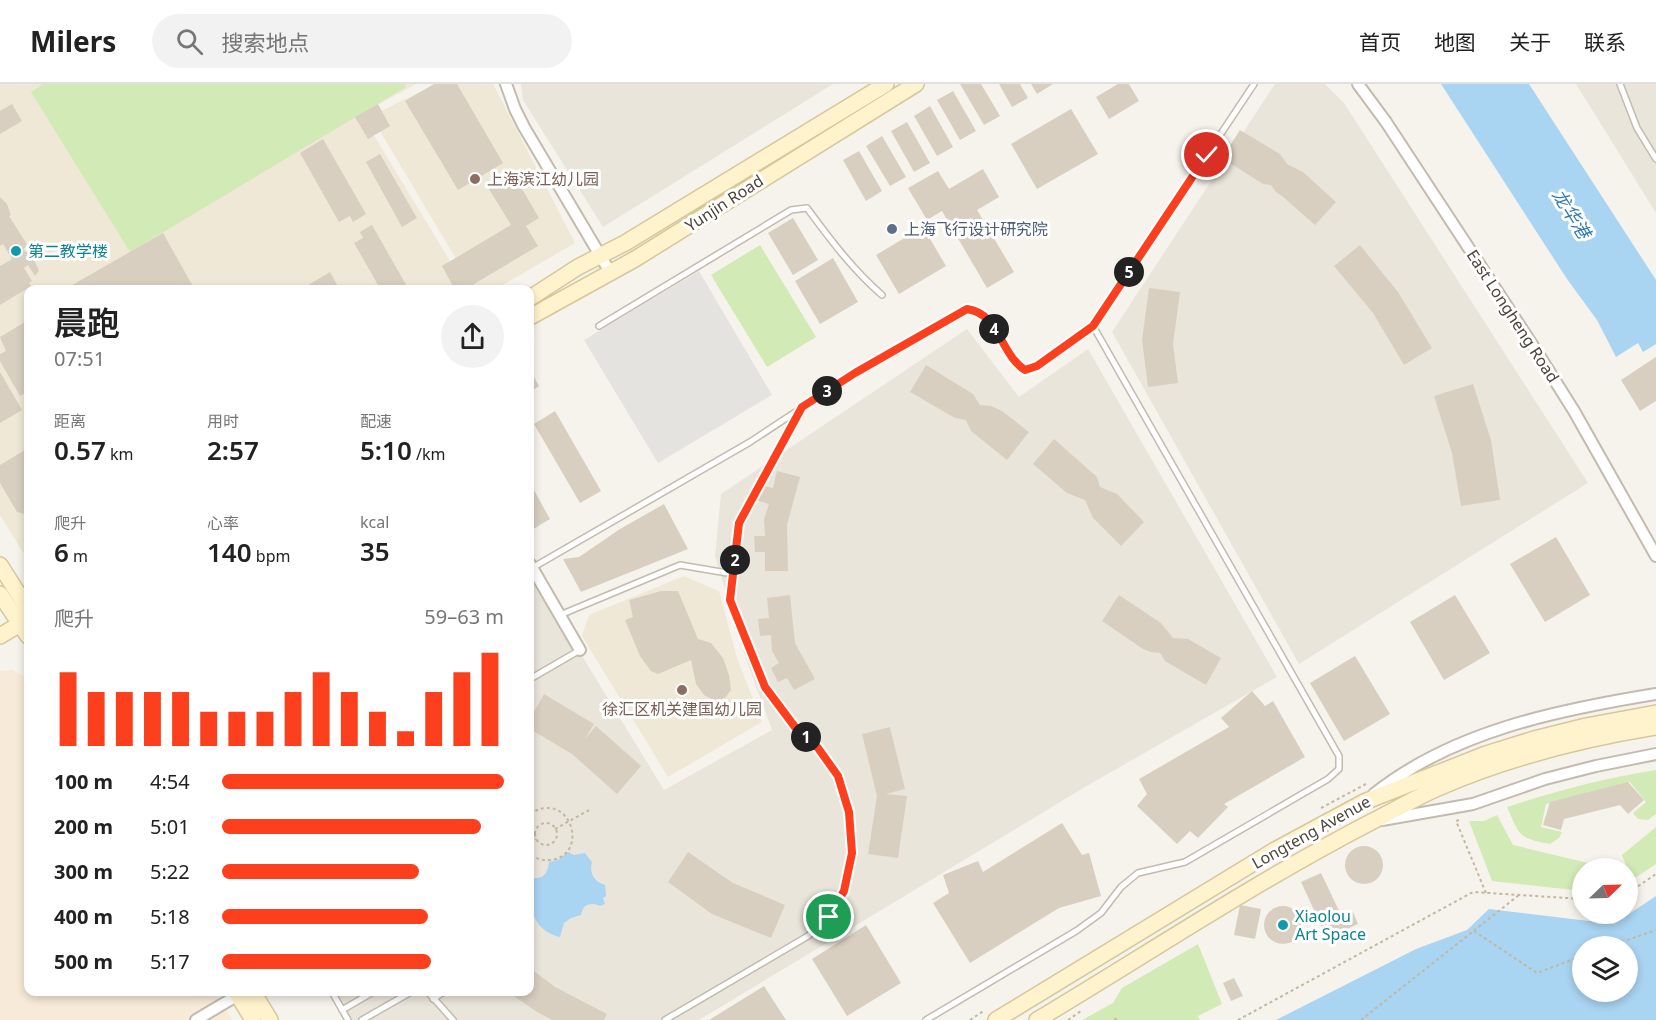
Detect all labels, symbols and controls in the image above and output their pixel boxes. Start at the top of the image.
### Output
search box [152,14,572,68]
text: Milers [30,22,116,60]
icon: search [173,25,206,58]
text: 搜索地点 [221,27,309,57]
text: 首页 [1359,28,1401,56]
text: 地图 [1434,28,1476,56]
text: 关于 [1509,28,1551,56]
text: 联系 [1584,28,1626,56]
pin [1181,129,1232,180]
icon: check [1190,138,1223,171]
place label: 上海滨江幼儿园 [487,168,599,190]
street label: Yunjin Road [681,170,767,236]
marker: 上海滨江幼儿园 [468,172,482,186]
water label: 龙华港 [1547,184,1598,245]
place label: 上海飞行设计研究院 [904,218,1048,240]
marker: 上海飞行设计研究院 [885,222,899,236]
place label: 第二教学楼 [28,240,108,262]
marker: 第二教学楼 [9,244,23,258]
street label: East Longheng Road [1462,245,1564,387]
pin: 5 [1114,257,1144,287]
text: 5 [1124,261,1134,283]
text: 晨跑 [54,300,120,345]
button: share [441,305,504,368]
pin: 4 [979,314,1009,344]
text: 4 [989,318,999,340]
text: 07:51 [54,345,105,372]
pin: 3 [812,376,842,406]
text: 3 [822,380,832,402]
text: 距离 [54,410,86,432]
text: 用时 [207,410,239,432]
text: 配速 [360,410,392,432]
text: 0.57 [54,432,106,468]
text: 2:57 [207,432,259,468]
text: 5:10 [360,432,412,468]
text: km [106,443,133,465]
text: /km [412,443,445,465]
text: kcal [360,511,389,533]
text: 爬升 [54,512,86,534]
text: 心率 [207,512,239,534]
text: 35 [360,533,390,569]
text: 6 [54,534,69,570]
text: 140 [207,534,252,570]
text: m [69,545,88,567]
text: bpm [252,545,290,567]
pin: 2 [720,545,750,575]
text: 2 [730,549,740,571]
text: 59–63 m [424,603,504,630]
text: 爬升 [54,605,94,632]
marker: 徐汇区机关建国幼儿园 [675,683,689,697]
place label: 徐汇区机关建国幼儿园 [602,698,762,720]
pin: 1 [791,722,821,752]
text: 1 [801,726,811,748]
text: 100 m [54,768,113,795]
text: 4:54 [150,768,190,795]
street label: Longteng Avenue [1248,790,1374,874]
text: 200 m [54,813,113,840]
text: 5:01 [150,813,190,840]
text: 300 m [54,858,113,885]
text: 5:22 [150,858,190,885]
north arrow [1572,858,1638,924]
map controls [1572,858,1638,1002]
pin [803,891,854,942]
icon: arrive [812,900,845,933]
text: 400 m [54,903,113,930]
text: 5:18 [150,903,190,930]
place label: Xiaolou Art Space [1295,905,1366,945]
marker: Xiaolou Art Space [1276,918,1290,932]
button: layers [1572,936,1638,1002]
text: 500 m [54,948,113,975]
text: 5:17 [150,948,190,975]

